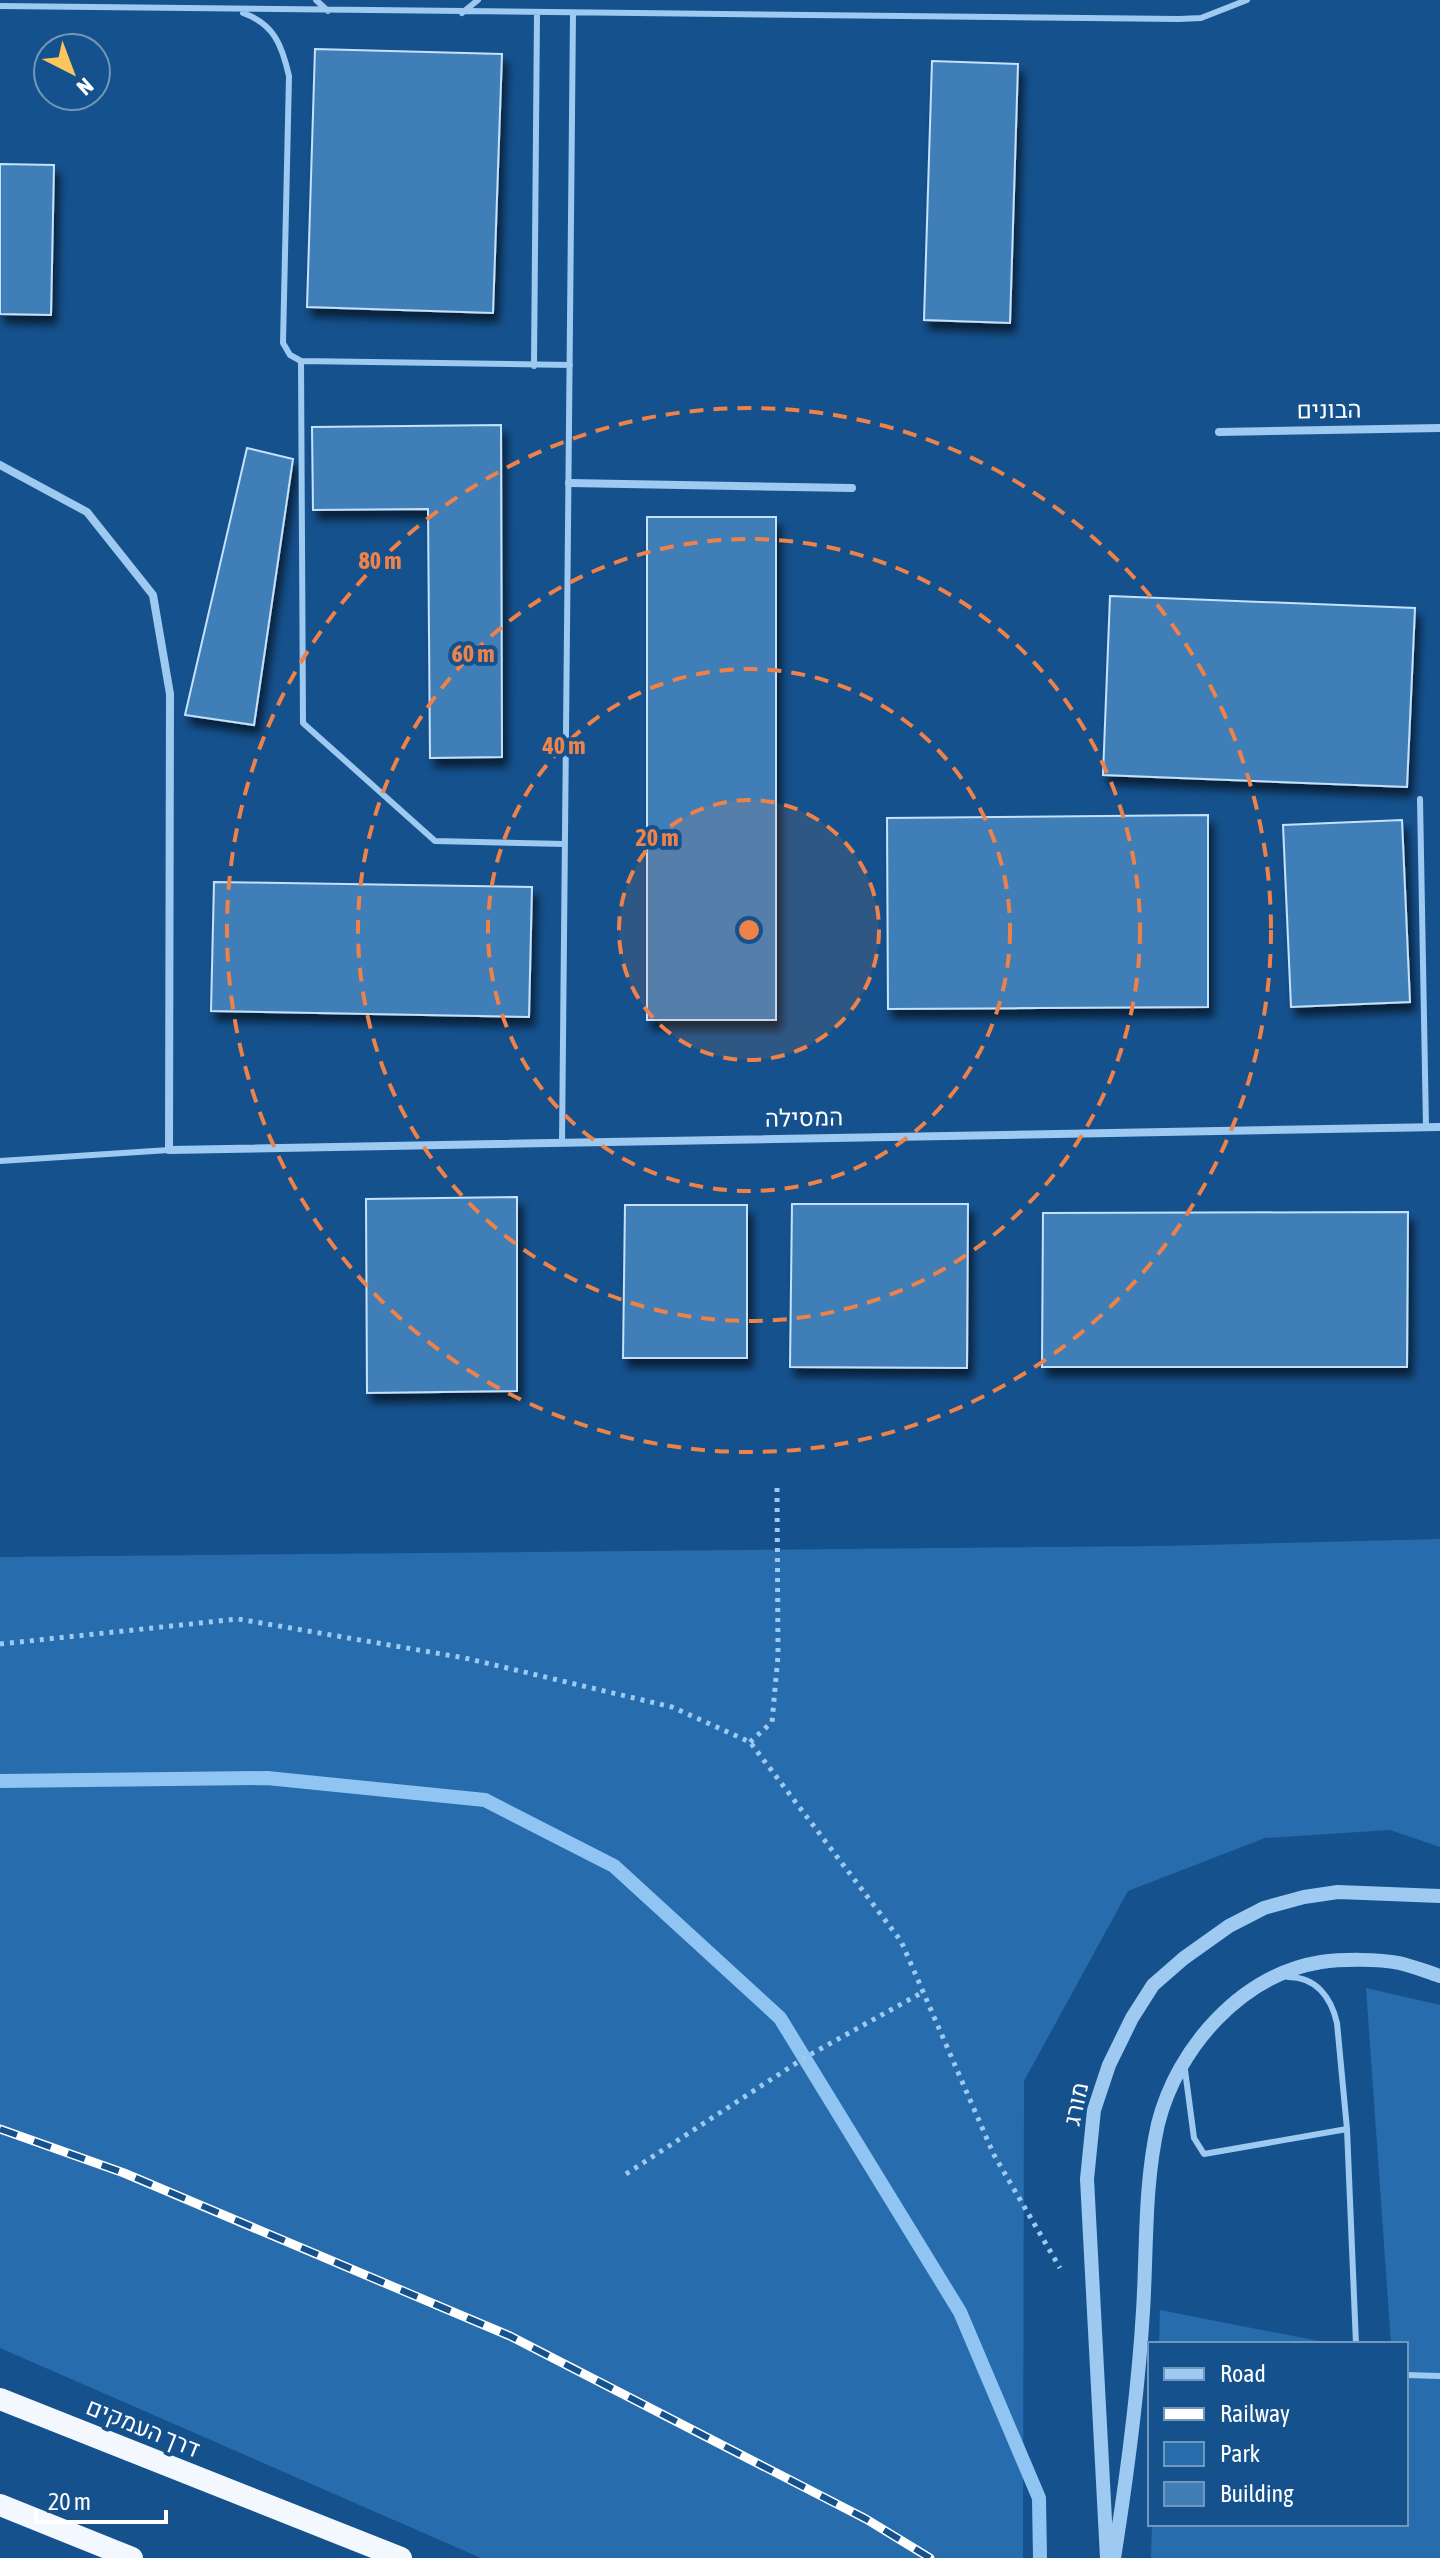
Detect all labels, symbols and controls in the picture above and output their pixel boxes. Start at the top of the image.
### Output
north arrow [32,32,112,112]
text: N [72,73,99,101]
street label: הבונים [1296,395,1362,424]
text: 80 m [358,547,402,574]
text: 60 m [451,640,495,667]
text: 40 m [541,732,586,759]
text: 20 m [635,824,679,851]
centre of rings [735,916,763,944]
street label: המסילה [765,1103,843,1132]
street label: מורג [1058,2080,1093,2128]
legend [1148,2342,1408,2526]
text: Road [1220,2360,1266,2387]
street label: דרך העמקים [82,2393,204,2463]
text: Railway [1220,2400,1290,2427]
text: Park [1220,2440,1261,2467]
scale bar [36,2474,166,2524]
text: Building [1220,2480,1294,2507]
text: 20 m [48,2488,91,2515]

